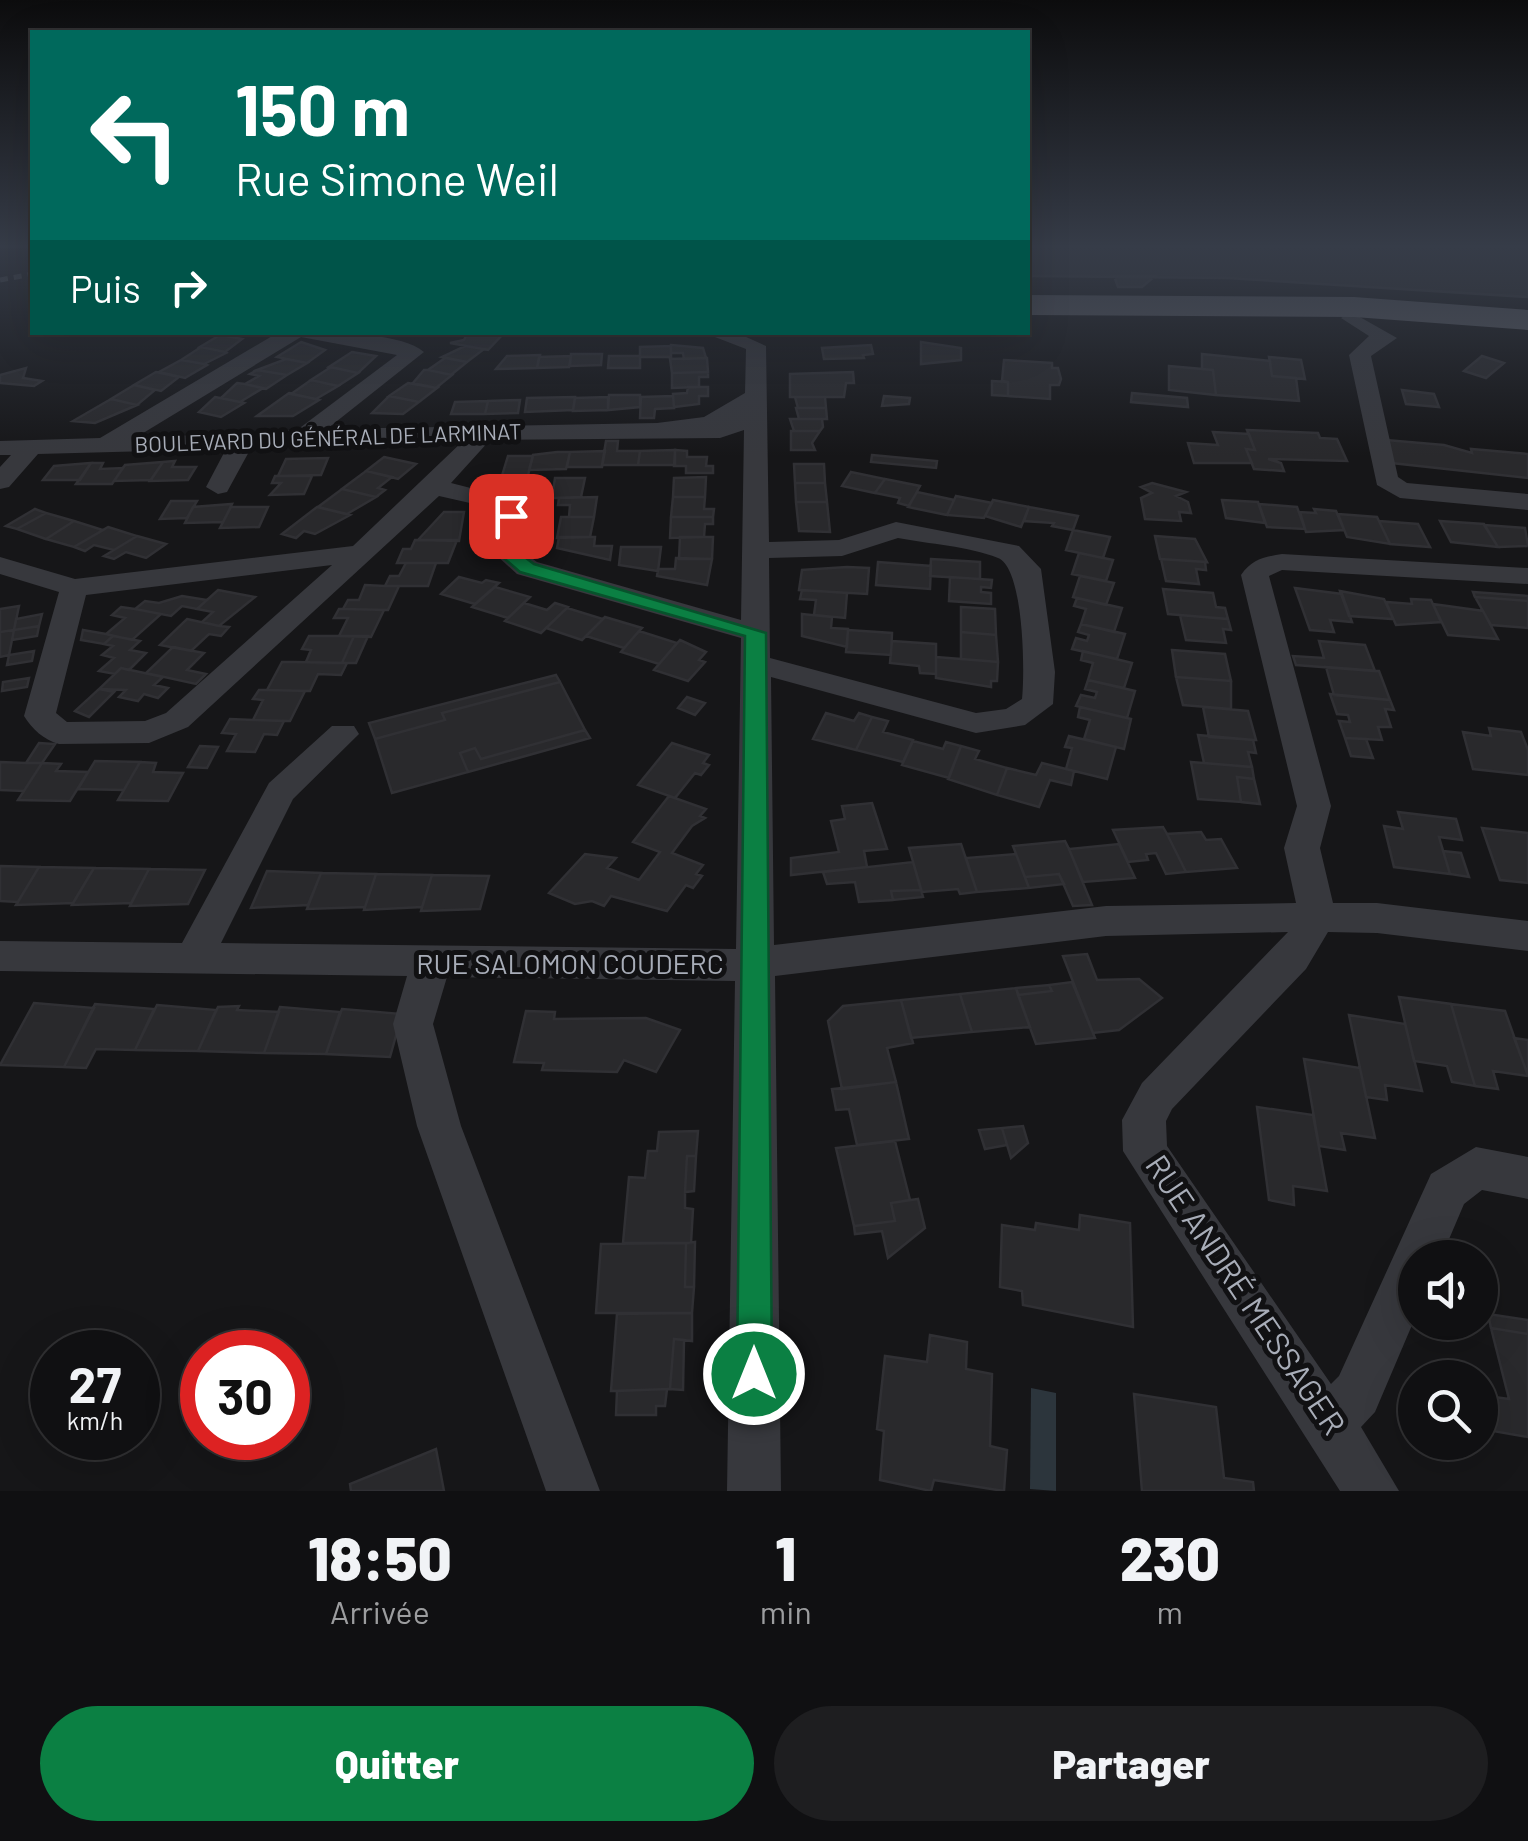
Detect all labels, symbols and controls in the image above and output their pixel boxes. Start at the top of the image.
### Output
text: 150 m [235,66,410,150]
icon: left [70,70,200,200]
text: Rue Simone Weil [235,151,559,205]
icon: right [161,260,216,315]
text: Puis [70,265,141,311]
street label: BOULEVARD DU GÉNÉRAL DE LARMINAT [134,417,522,457]
pin [469,474,554,559]
icon: arrive [484,489,539,544]
street label: RUE SALOMON COUDERC [416,946,724,980]
street label: RUE ANDRÉ MESSAGER [1139,1147,1354,1441]
map controls [1398,1240,1498,1460]
button: sound [1398,1240,1498,1340]
position arrow [702,1322,806,1426]
speed limit sign: 30 [180,1330,310,1460]
text: 27 [69,1353,121,1413]
button: search [1398,1360,1498,1460]
text: km/h [67,1405,123,1435]
text: 18:50 [308,1521,452,1593]
text: 1 [775,1521,796,1593]
text: 230 [1120,1521,1220,1593]
text: Arrivée [330,1592,430,1630]
text: min [760,1592,812,1630]
text: m [1157,1592,1183,1630]
button: Quitter [40,1706,754,1821]
button: Partager [774,1706,1488,1821]

